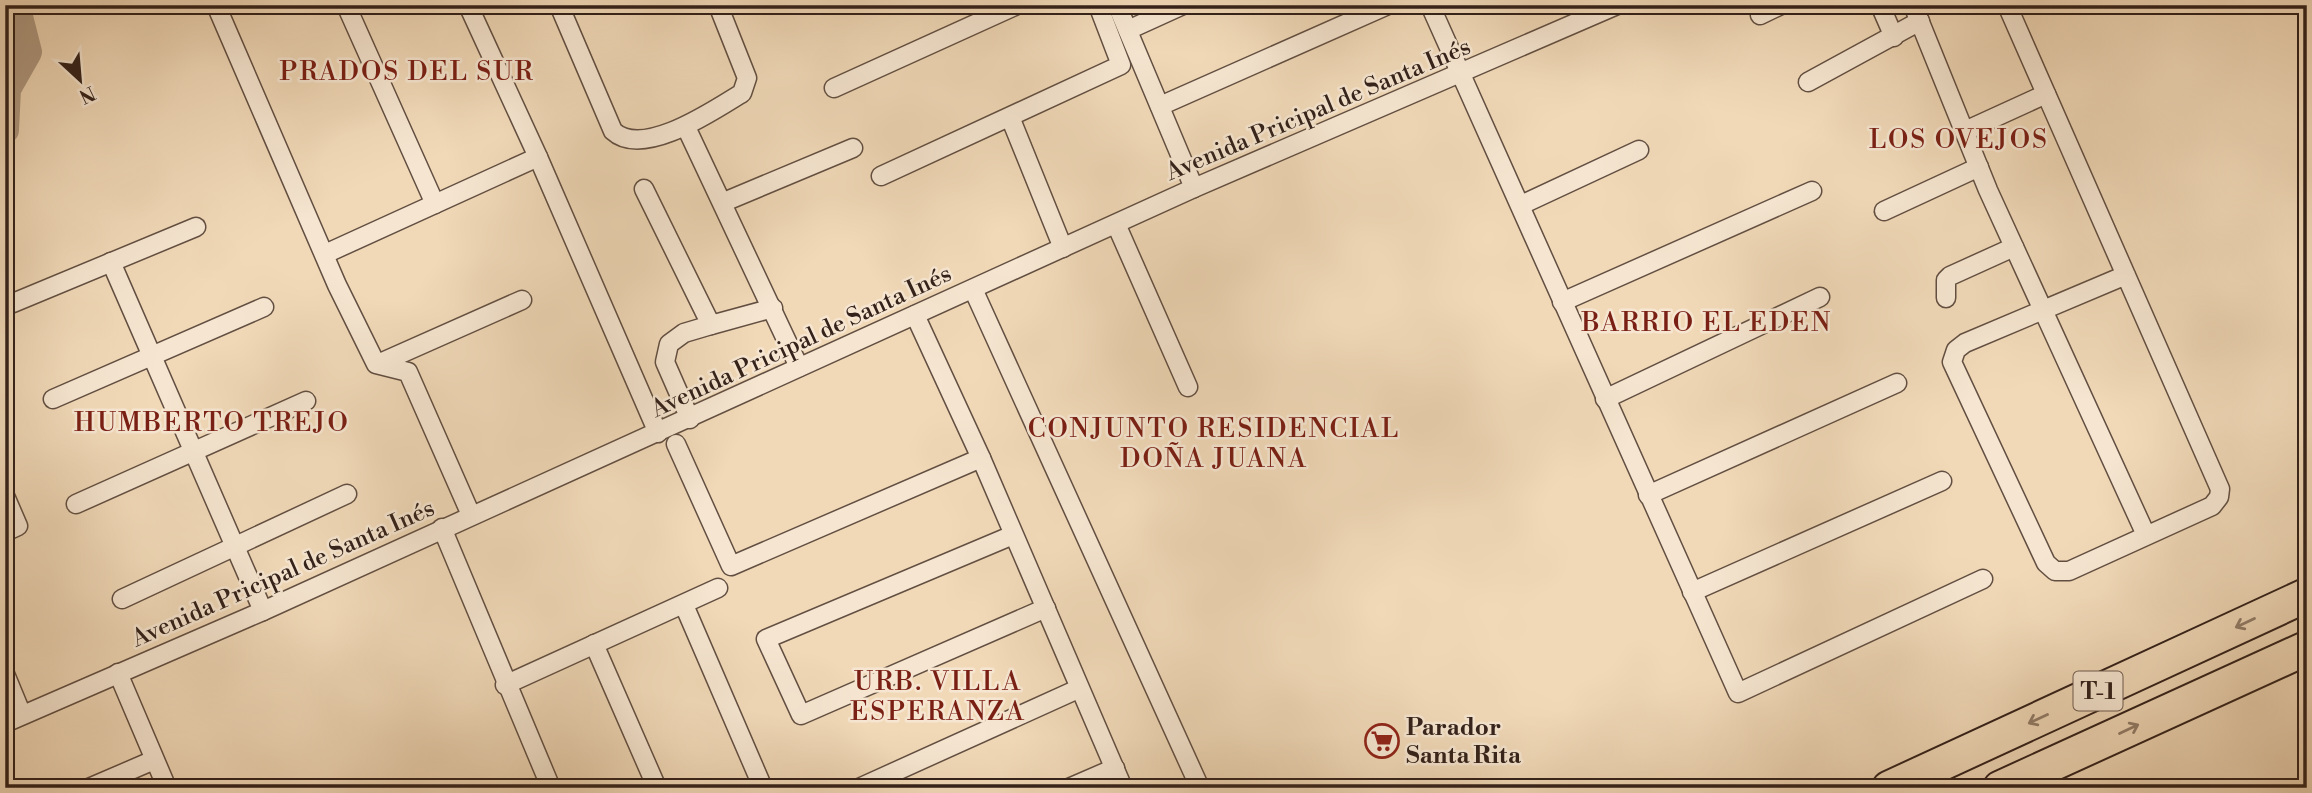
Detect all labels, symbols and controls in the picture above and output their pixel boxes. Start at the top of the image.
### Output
street label: Avenida Pricipal de Santa Inés [1161,32,1475,188]
north arrow [46,46,116,116]
district label: PRADOS DEL SUR [280,56,534,88]
text: N [75,80,99,108]
district label: LOS OVEJOS [1869,124,2049,156]
street label: Avenida Pricipal de Santa Inés [645,259,956,425]
district label: BARRIO EL EDEN [1581,307,1832,339]
district label: HUMBERTO TREJO [74,407,350,439]
district label: CONJUNTO RESIDENCIAL DOÑA JUANA [1028,413,1400,475]
street label: Avenida Pricipal de Santa Inés [126,493,439,655]
one-way arrow [2235,617,2256,630]
district label: URB. VILLA ESPERANZA [850,666,1026,728]
road number: T-1 [2074,671,2122,710]
one-way arrow [2028,712,2049,726]
place label: Parador Santa Rita [1406,713,1522,771]
supermarket icon: Parador Santa Rita [1363,722,1401,760]
one-way arrow [2118,722,2139,735]

